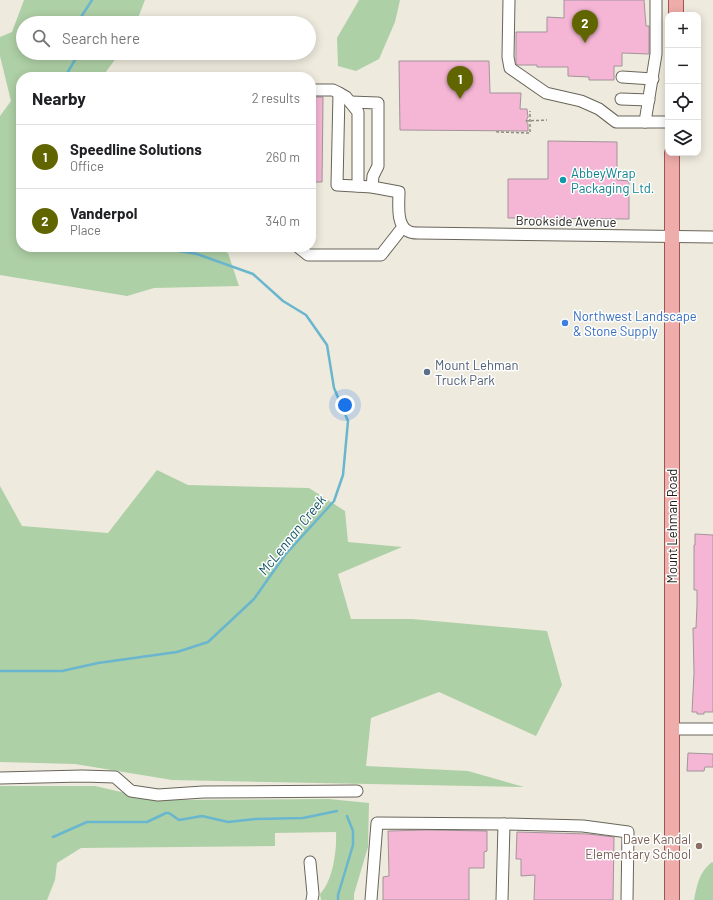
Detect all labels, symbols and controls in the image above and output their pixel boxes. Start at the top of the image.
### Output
pin: 2 [572,10,598,43]
map controls [665,12,701,156]
button: + [665,12,701,48]
search box [16,16,316,60]
icon: search [30,27,52,49]
text: Search here [62,29,140,47]
button: − [665,48,701,84]
pin: 1 [447,66,473,99]
button: locate [665,84,701,120]
text: Nearby [32,88,86,108]
text: 2 results [252,90,300,106]
button: layers [665,120,701,156]
text: Speedline Solutions [70,140,202,158]
text: 1 [43,149,47,165]
text: 260 m [266,149,300,165]
text: Office [70,158,104,174]
place label: AbbeyWrap Packaging Ltd. [571,165,654,196]
marker: AbbeyWrap Packaging Ltd. [558,175,568,185]
text: Vanderpol [70,204,137,222]
street label: Brookside Avenue [515,212,617,230]
text: 2 [41,213,49,229]
text: 340 m [265,213,300,229]
text: Place [70,222,101,238]
place label: Northwest Landscape & Stone Supply [573,308,697,339]
marker: Northwest Landscape & Stone Supply [560,318,570,328]
place label: Mount Lehman Truck Park [435,357,518,388]
marker: Mount Lehman Truck Park [422,367,432,377]
your location [335,395,355,415]
street label: Mount Lehman Road [664,469,680,583]
water label: McLennan Creek [254,491,329,578]
place label: Dave Kandal Elementary School [585,831,691,862]
marker: Dave Kandal Elementary School [694,841,704,851]

